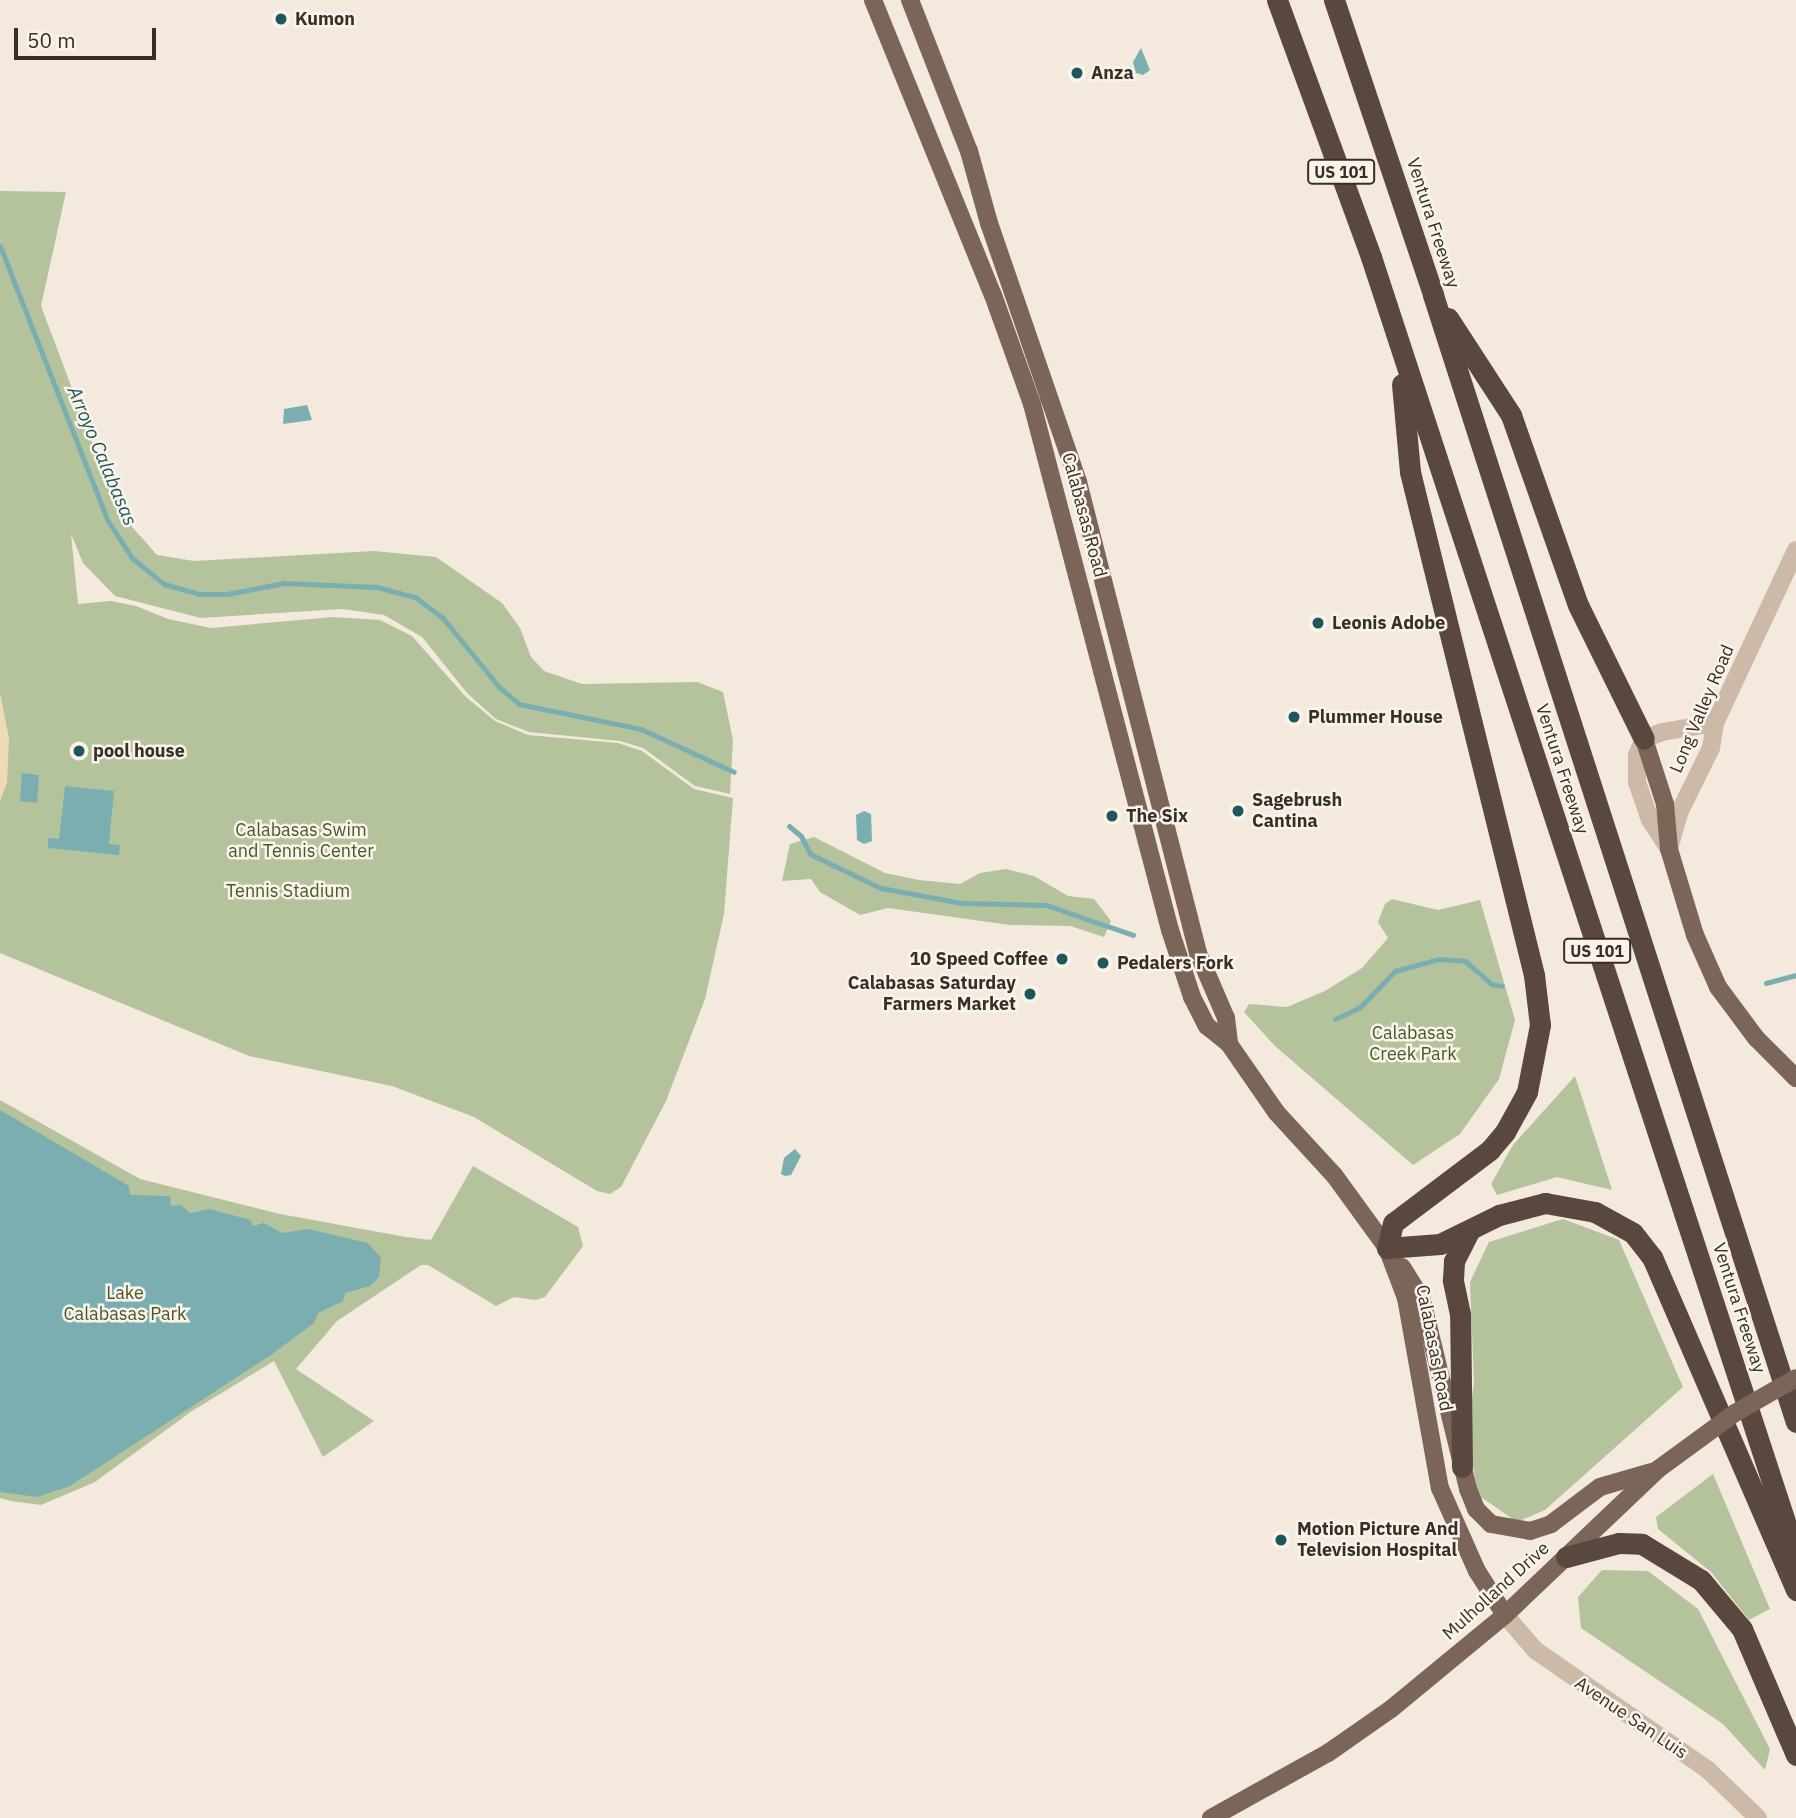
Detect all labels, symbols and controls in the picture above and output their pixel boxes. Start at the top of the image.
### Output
place label: Kumon [295,8,355,30]
marker: Kumon [273,11,289,27]
scale bar [18,14,159,58]
text: 50 m [27,26,76,54]
place label: Anza [1091,62,1134,84]
marker: Anza [1069,65,1085,81]
street label: Ventura Freeway [1402,155,1464,291]
road number: US 101 [1306,160,1376,184]
water label: Arroyo Calabasas [62,383,142,529]
street label: Calabasas Road [1057,450,1111,580]
place label: Leonis Adobe [1332,612,1445,634]
marker: Leonis Adobe [1310,615,1326,631]
street label: Long Valley Road [1665,642,1739,776]
street label: Ventura Freeway [1531,701,1593,837]
place label: Plummer House [1308,706,1443,728]
marker: Plummer House [1286,709,1302,725]
place label: pool house [93,740,185,762]
marker: pool house [71,743,87,759]
place label: Sagebrush Cantina [1252,790,1342,832]
marker: Sagebrush Cantina [1230,803,1246,819]
place label: The Six [1126,805,1188,827]
marker: The Six [1104,808,1120,824]
park label: Calabasas Swim and Tennis Center [228,820,374,862]
park label: Tennis Stadium [226,880,350,902]
road number: US 101 [1562,939,1632,964]
place label: 10 Speed Coffee [910,948,1048,970]
marker: 10 Speed Coffee [1054,951,1070,967]
place label: Pedalers Fork [1117,952,1234,974]
marker: Pedalers Fork [1095,955,1111,971]
place label: Calabasas Saturday Farmers Market [848,973,1016,1016]
marker: Calabasas Saturday Farmers Market [1022,986,1038,1002]
park label: Calabasas Creek Park [1369,1023,1457,1066]
street label: Ventura Freeway [1708,1240,1770,1376]
park label: Lake Calabasas Park [63,1283,187,1326]
street label: Calabasas Road [1411,1283,1457,1413]
place label: Motion Picture And Television Hospital [1297,1519,1458,1562]
marker: Motion Picture And Television Hospital [1271,1530,1291,1550]
street label: Mulholland Drive [1438,1537,1554,1645]
street label: Avenue San Luis [1571,1672,1691,1764]

